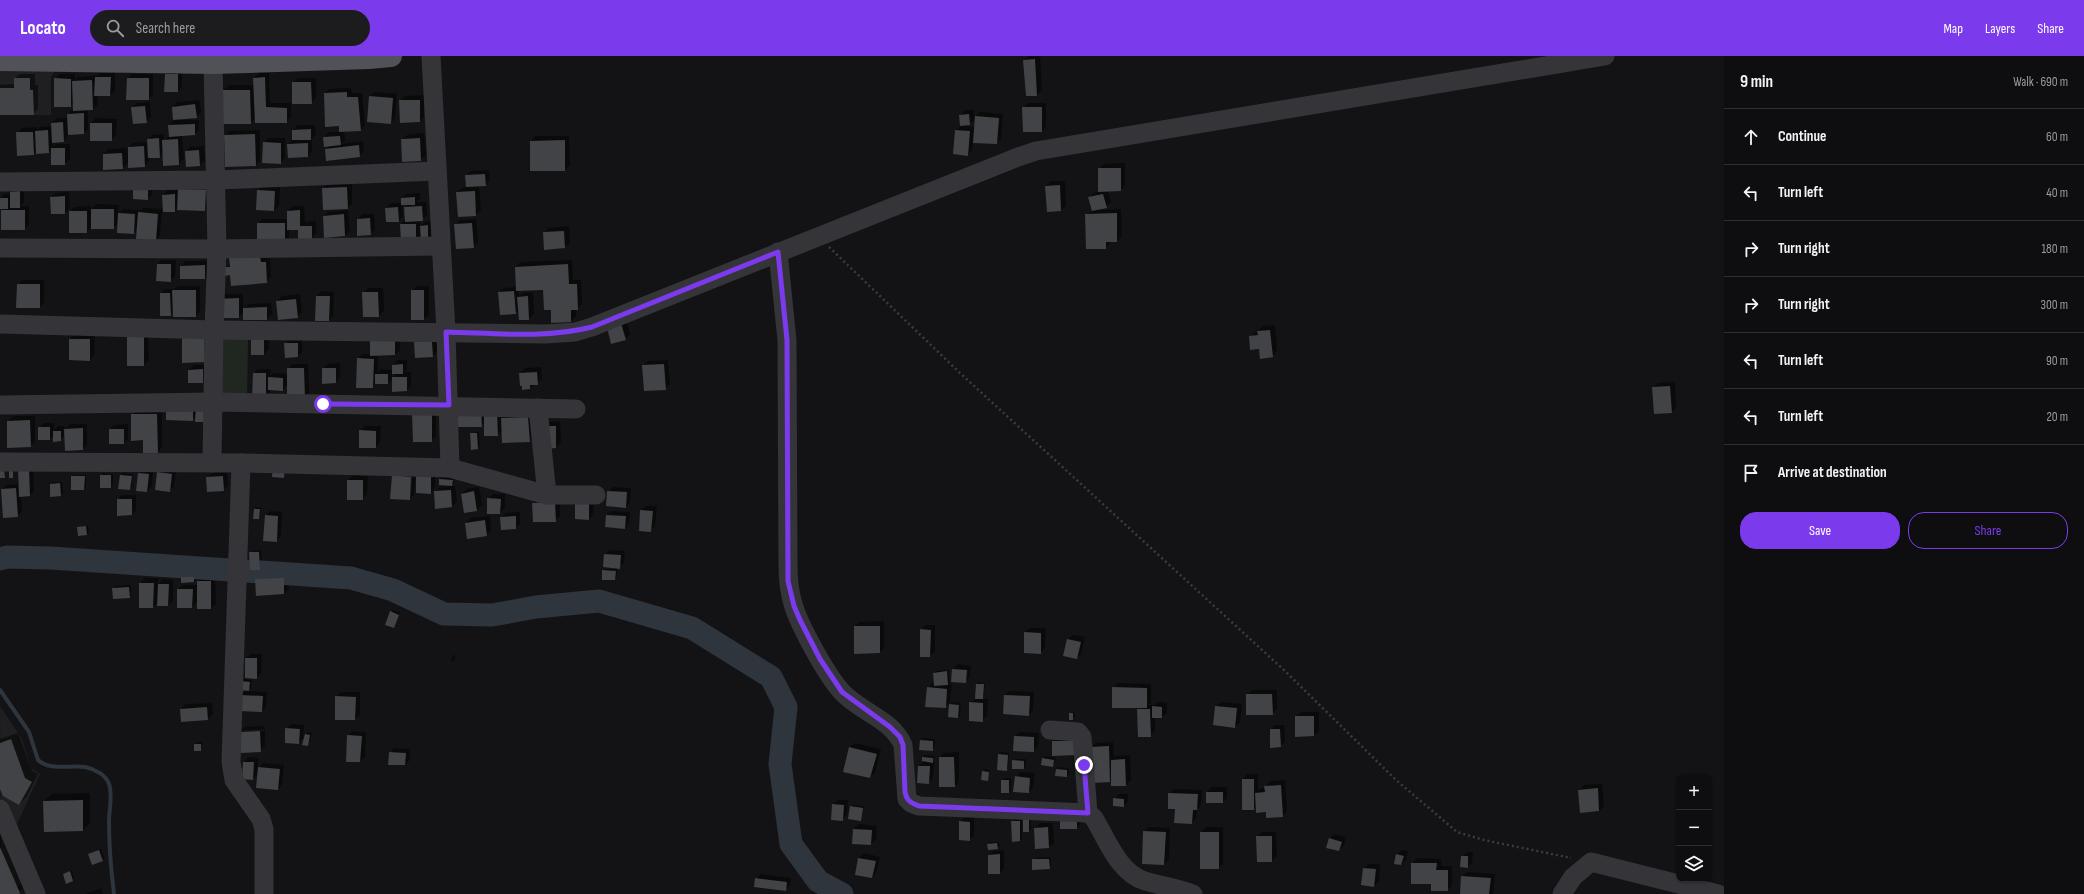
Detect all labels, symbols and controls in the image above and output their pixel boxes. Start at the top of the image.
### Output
search box [90,10,370,46]
text: Locato [20,17,66,40]
icon: search [104,17,126,39]
text: Search here [136,19,195,38]
text: Map [1943,20,1963,37]
text: Layers [1985,20,2015,37]
text: Share [2037,20,2064,37]
text: 9 min [1740,72,1773,92]
text: Walk · 690 m [2013,74,2068,90]
icon: ahead [1740,126,1762,148]
text: Continue [1778,127,1827,146]
text: 60 m [2046,129,2068,145]
icon: left [1740,182,1762,204]
text: Turn left [1778,183,1823,202]
text: 40 m [2046,185,2068,201]
icon: right [1740,238,1762,260]
text: Turn right [1778,239,1830,258]
text: 180 m [2042,241,2068,257]
icon: right [1740,294,1762,316]
text: Turn right [1778,295,1830,314]
text: 300 m [2041,297,2068,313]
icon: left [1740,350,1762,372]
text: Turn left [1778,351,1823,370]
text: 90 m [2046,353,2068,369]
route start [314,395,332,413]
icon: left [1740,406,1762,428]
text: Turn left [1778,407,1823,426]
text: 20 m [2046,409,2068,425]
icon: arrive [1740,462,1762,484]
text: Arrive at destination [1778,463,1887,482]
button: Save [1740,512,1900,549]
button: Share [1908,512,2068,549]
route end [1075,756,1093,774]
map controls [1676,774,1712,882]
button: + [1676,774,1712,810]
button: − [1676,810,1712,846]
button: layers [1676,846,1712,882]

